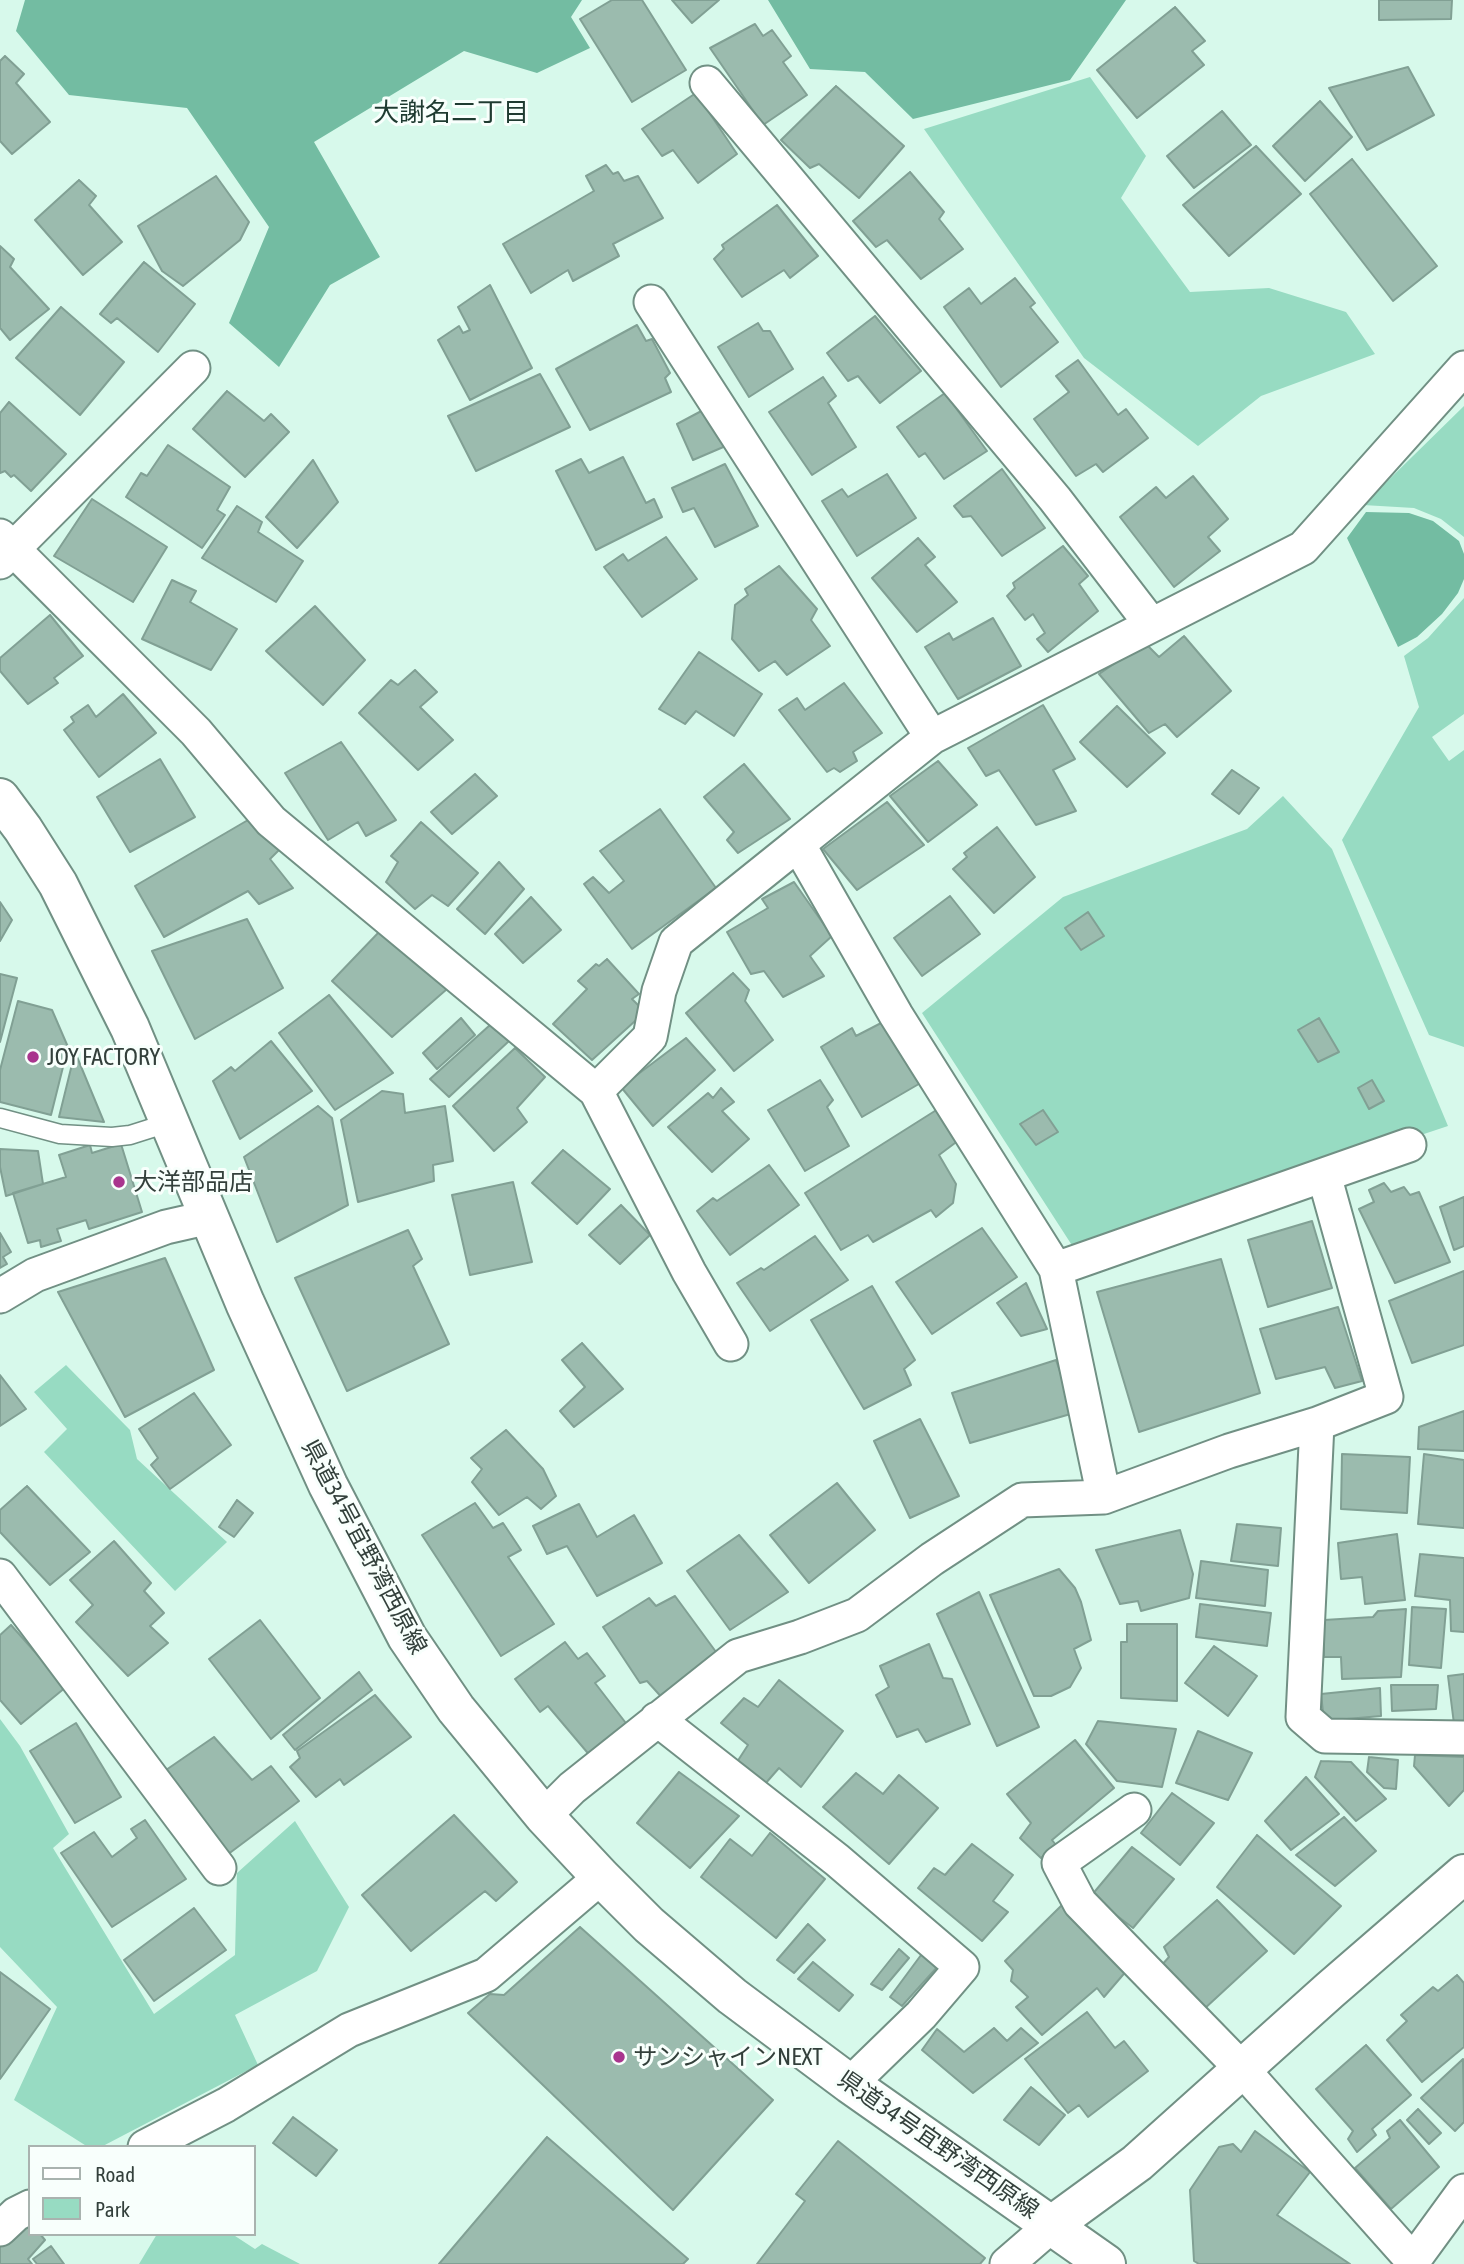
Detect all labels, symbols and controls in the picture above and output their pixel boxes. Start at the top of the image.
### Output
district label: 大謝名二丁目 [373,97,529,129]
place label: JOY FACTORY [47,1043,160,1071]
marker: JOY FACTORY [25,1049,41,1065]
place label: 大洋部品店 [133,1168,253,1196]
marker: 大洋部品店 [111,1174,127,1190]
street label: 県道34号宜野湾西原線 [295,1435,433,1659]
place label: サンシャインNEXT [633,2043,823,2071]
marker: サンシャインNEXT [611,2049,627,2065]
street label: 県道34号宜野湾西原線 [832,2065,1044,2225]
legend [28,2145,256,2236]
text: Road [95,2162,135,2186]
text: Park [95,2197,130,2221]

